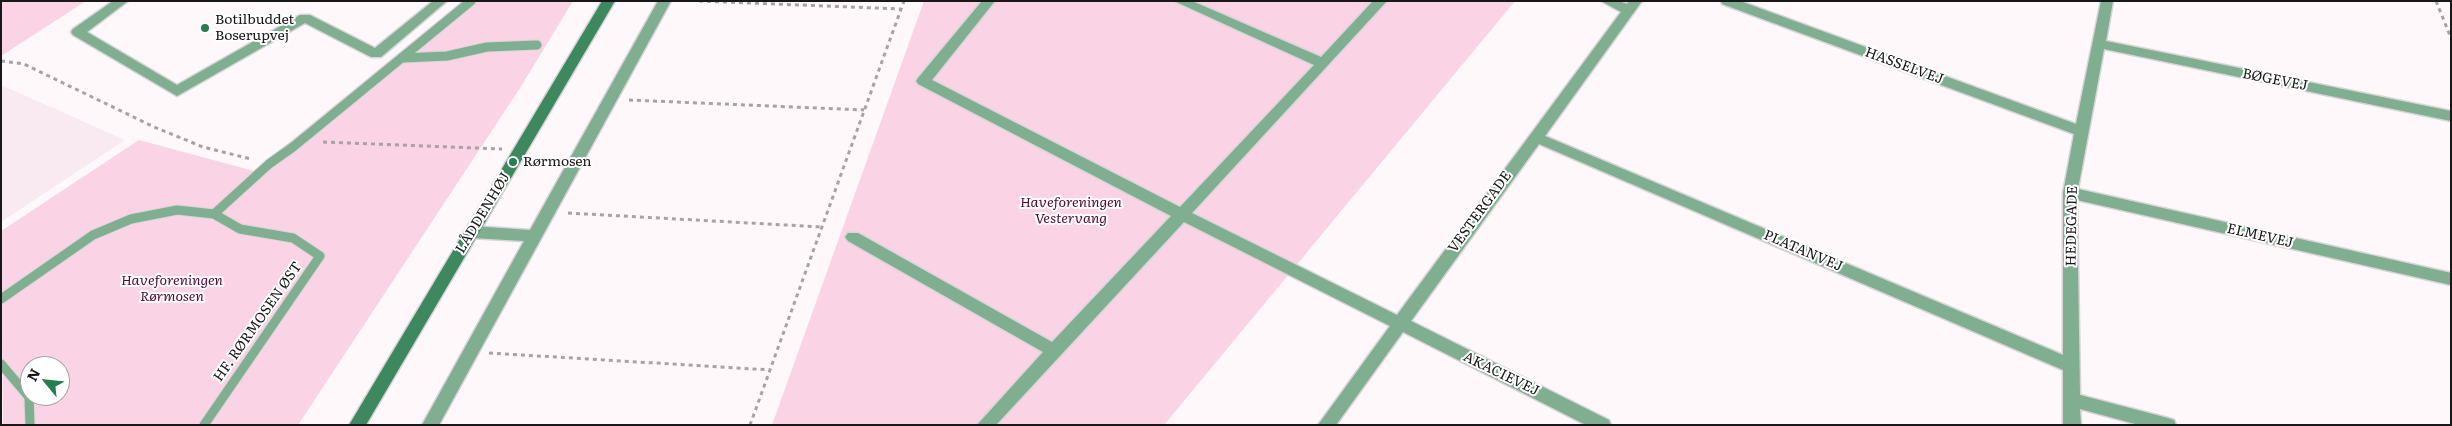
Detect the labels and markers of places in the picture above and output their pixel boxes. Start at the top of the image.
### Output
place label: Botilbuddet Boserupvej [215,12,294,44]
marker: Botilbuddet Boserupvej [199,22,211,34]
place label: Rørmosen [523,154,592,170]
marker: Rørmosen [507,156,519,168]

